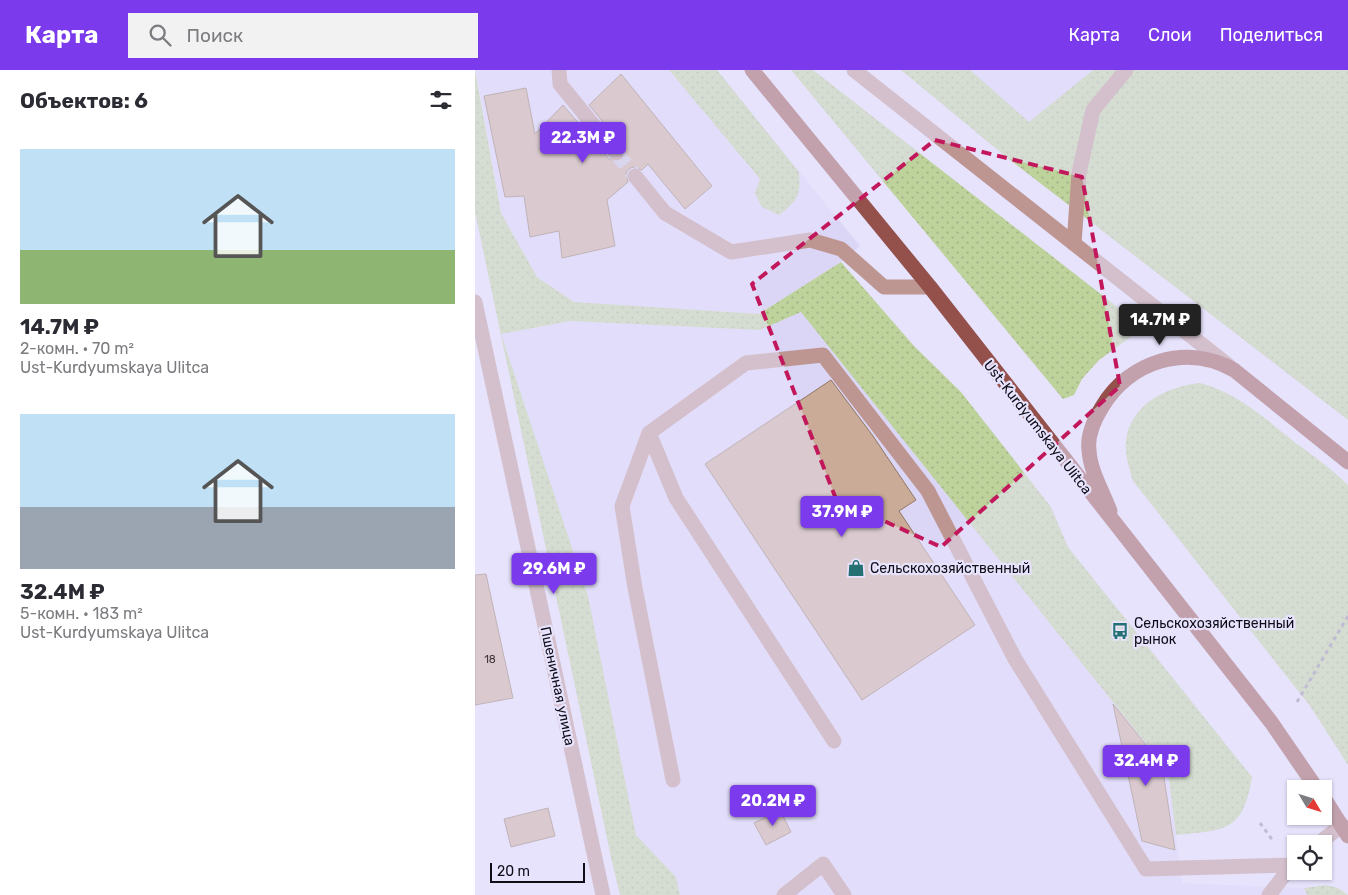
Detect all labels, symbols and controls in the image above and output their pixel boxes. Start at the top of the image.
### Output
search box [128,13,478,58]
text: Карта [25,21,98,49]
icon: search [146,21,174,49]
text: Поиск [186,24,243,47]
text: Карта [1069,24,1120,46]
text: Слои [1148,24,1192,46]
text: Поделиться [1220,24,1323,46]
icon: filters [427,86,455,114]
text: Объектов: 6 [20,88,148,113]
pin: 22.3M ₽ [537,122,629,164]
text: 22.3M ₽ [551,128,615,147]
icon: home [193,181,283,271]
pin: 14.7M ₽ [1114,304,1206,346]
text: 14.7M ₽ [1130,310,1190,329]
text: 14.7M ₽ [20,314,99,339]
text: 2-комн. · 70 m² [20,339,134,358]
street label: Ust-Kurdyumskaya Ulitca [980,357,1095,498]
text: Ust-Kurdyumskaya Ulitca [20,358,209,377]
icon: home [193,446,283,536]
pin: 37.9M ₽ [796,496,888,538]
text: 37.9M ₽ [811,502,873,521]
pin: 29.6M ₽ [508,552,600,595]
shop icon: Сельскохозяйственный [846,558,866,578]
text: 29.6M ₽ [523,559,585,578]
place label: Сельскохозяйственный [870,560,1030,577]
text: 32.4M ₽ [20,579,105,604]
text: 5-комн. · 183 m² [20,604,143,623]
place label: Сельскохозяйственный рынок [1134,615,1294,648]
bus stop icon: Сельскохозяйственный рынок [1110,621,1130,641]
text: Ust-Kurdyumskaya Ulitca [20,623,209,642]
street label: Пшеничная улица [537,625,578,747]
house number: 18 [484,653,496,666]
pin: 32.4M ₽ [1100,744,1192,787]
text: 32.4M ₽ [1114,751,1178,770]
north arrow [1287,780,1333,825]
map controls [1287,780,1332,880]
pin: 20.2M ₽ [727,784,819,827]
text: 20.2M ₽ [741,791,805,810]
button: locate [1287,835,1332,880]
scale bar [490,860,585,883]
text: 20 m [497,863,530,880]

